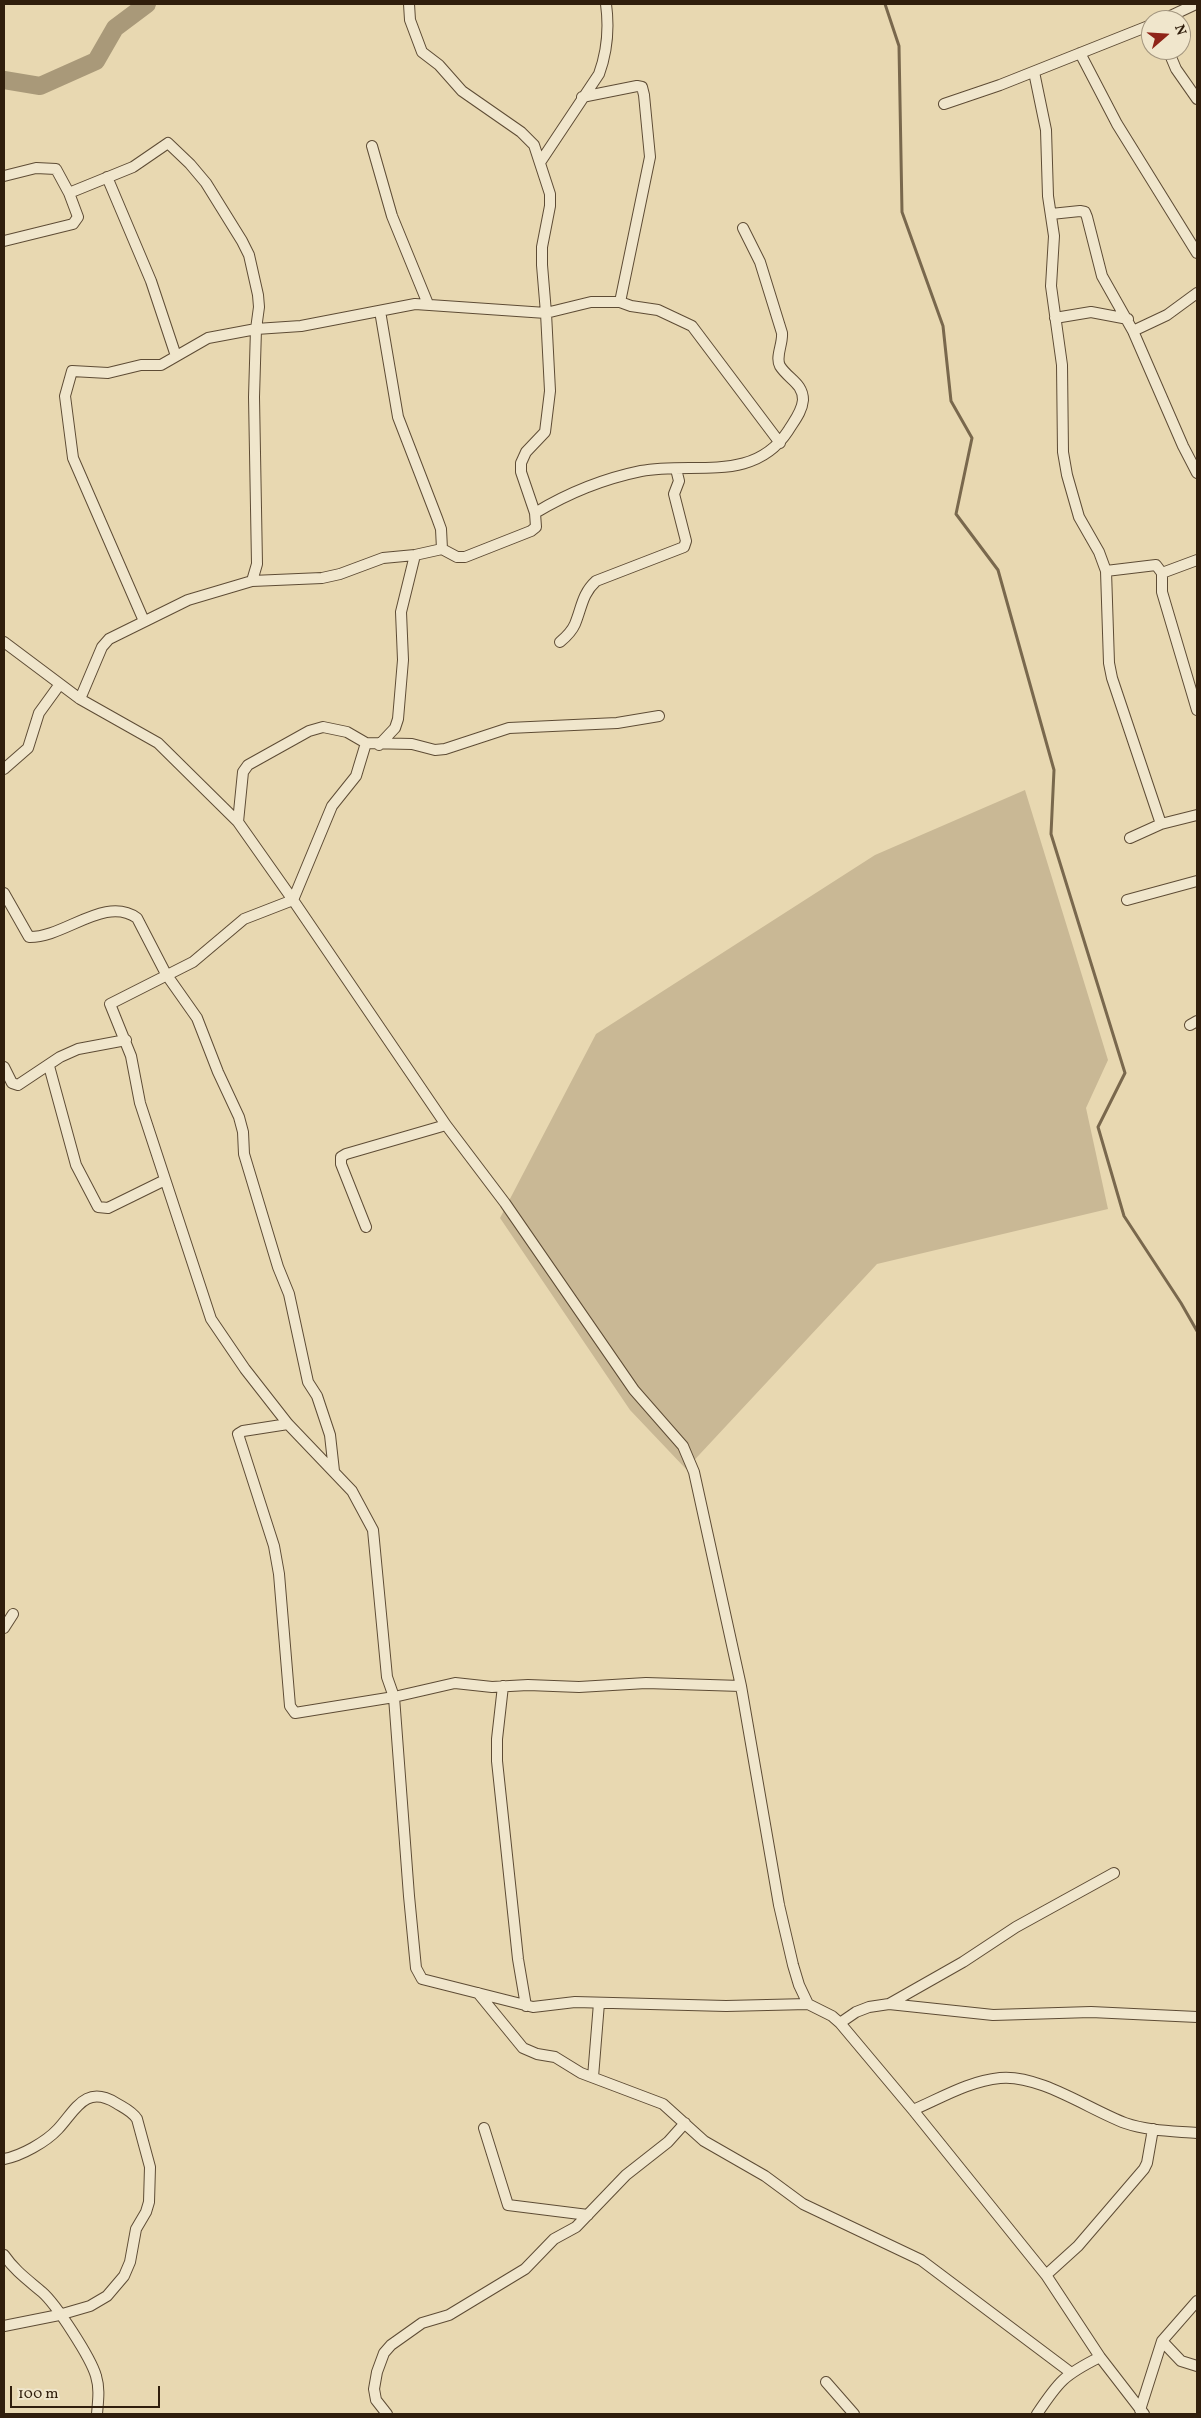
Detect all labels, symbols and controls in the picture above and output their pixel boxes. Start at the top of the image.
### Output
north arrow [1141,10,1191,60]
text: N [1169,22,1190,38]
scale bar [12,2376,162,2408]
text: 100 m [18,2384,58,2405]

